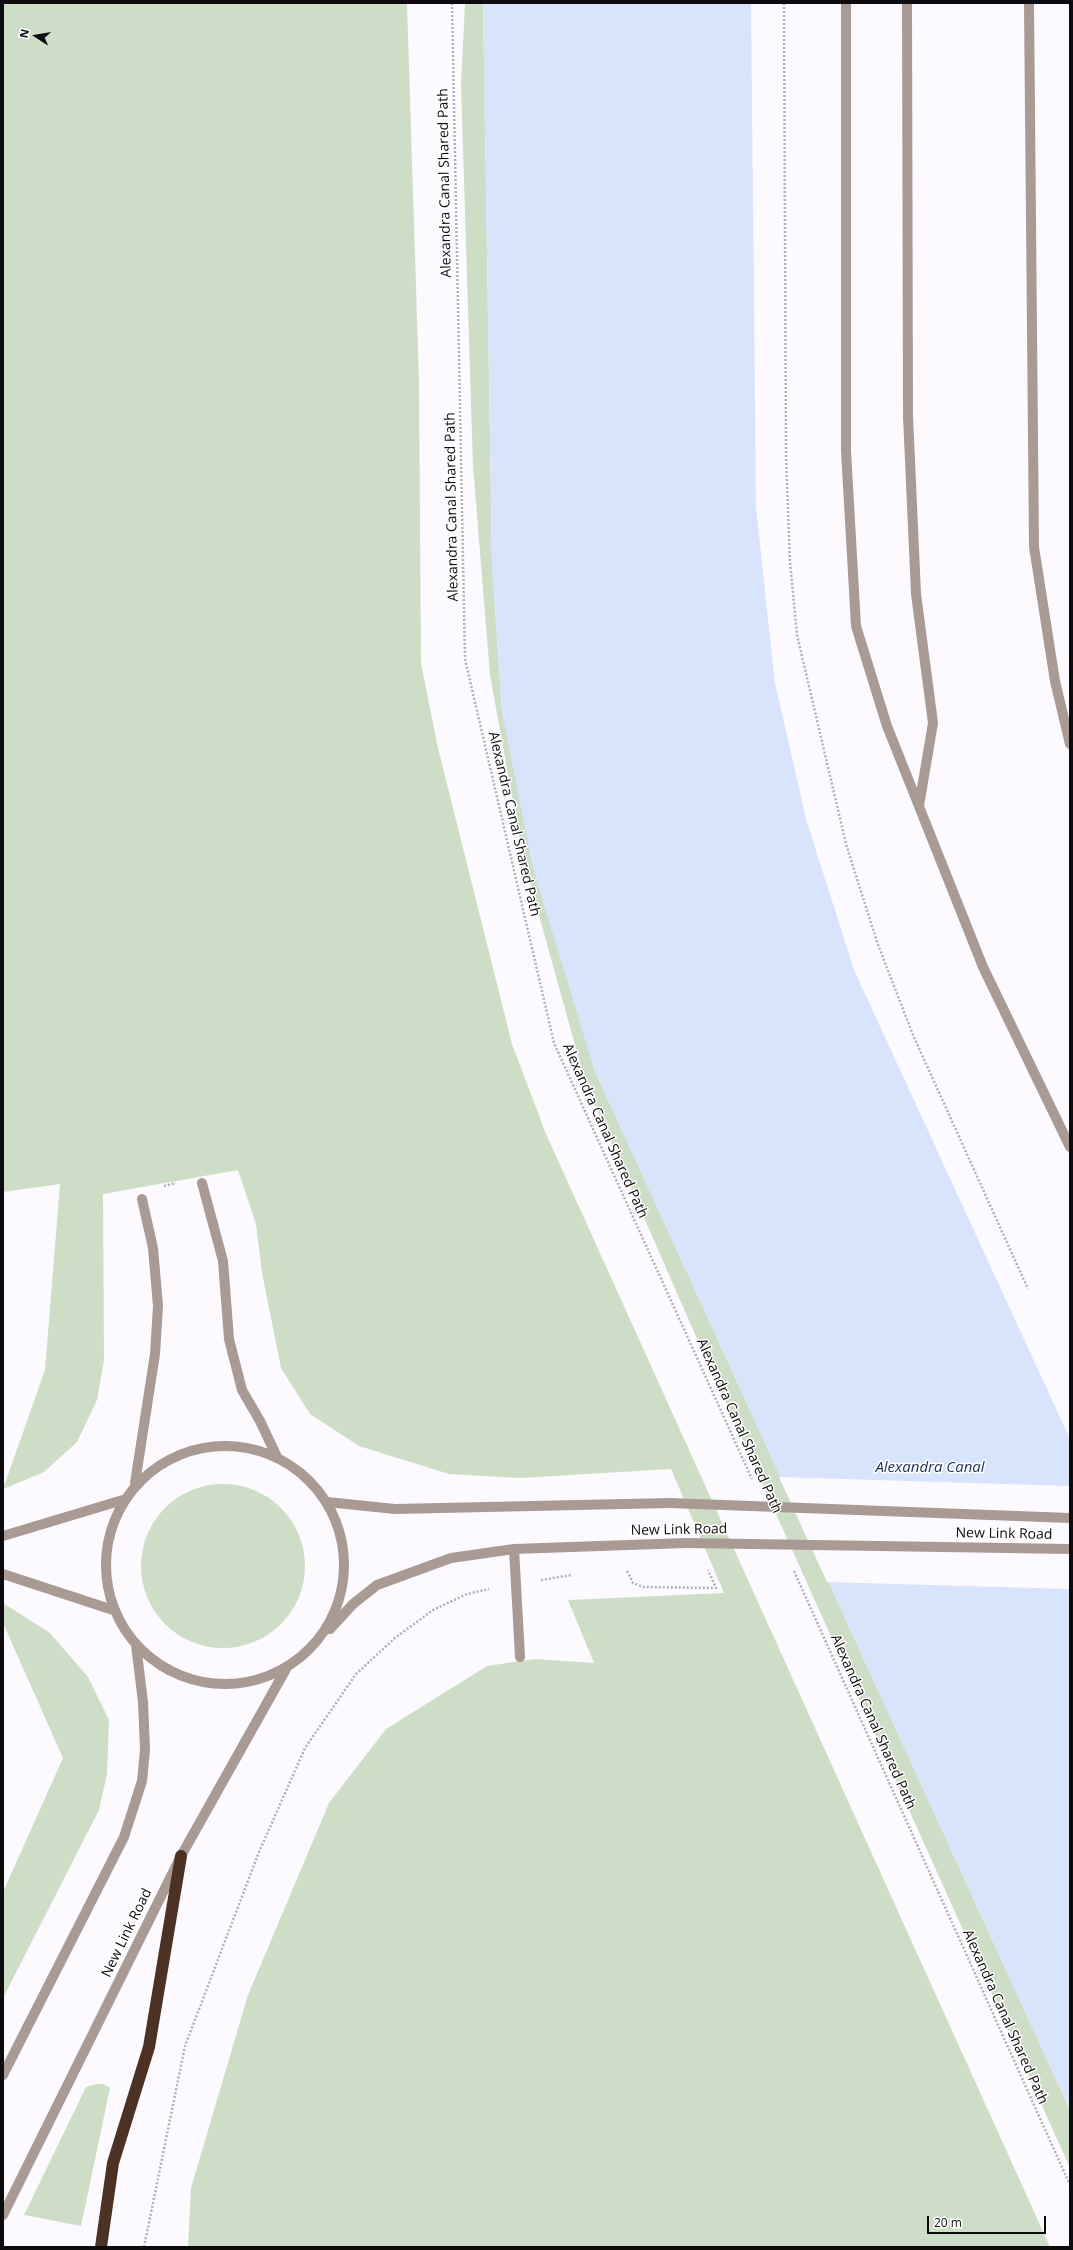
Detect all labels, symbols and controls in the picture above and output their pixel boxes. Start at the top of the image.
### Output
north arrow [16,16,56,56]
text: N [16,27,32,39]
street label: Alexandra Canal Shared Path [435,88,455,278]
street label: Alexandra Canal Shared Path [442,412,462,602]
street label: Alexandra Canal Shared Path [485,730,543,918]
street label: Alexandra Canal Shared Path [559,1041,651,1221]
street label: Alexandra Canal Shared Path [693,1336,785,1516]
water label: Alexandra Canal [875,1459,985,1477]
street label: New Link Road [631,1521,727,1539]
street label: New Link Road [956,1525,1052,1543]
street label: Alexandra Canal Shared Path [827,1632,919,1812]
street label: New Link Road [98,1886,156,1980]
street label: Alexandra Canal Shared Path [959,1927,1051,2107]
scale bar [929,2208,1048,2234]
text: 20 m [934,2214,962,2231]

